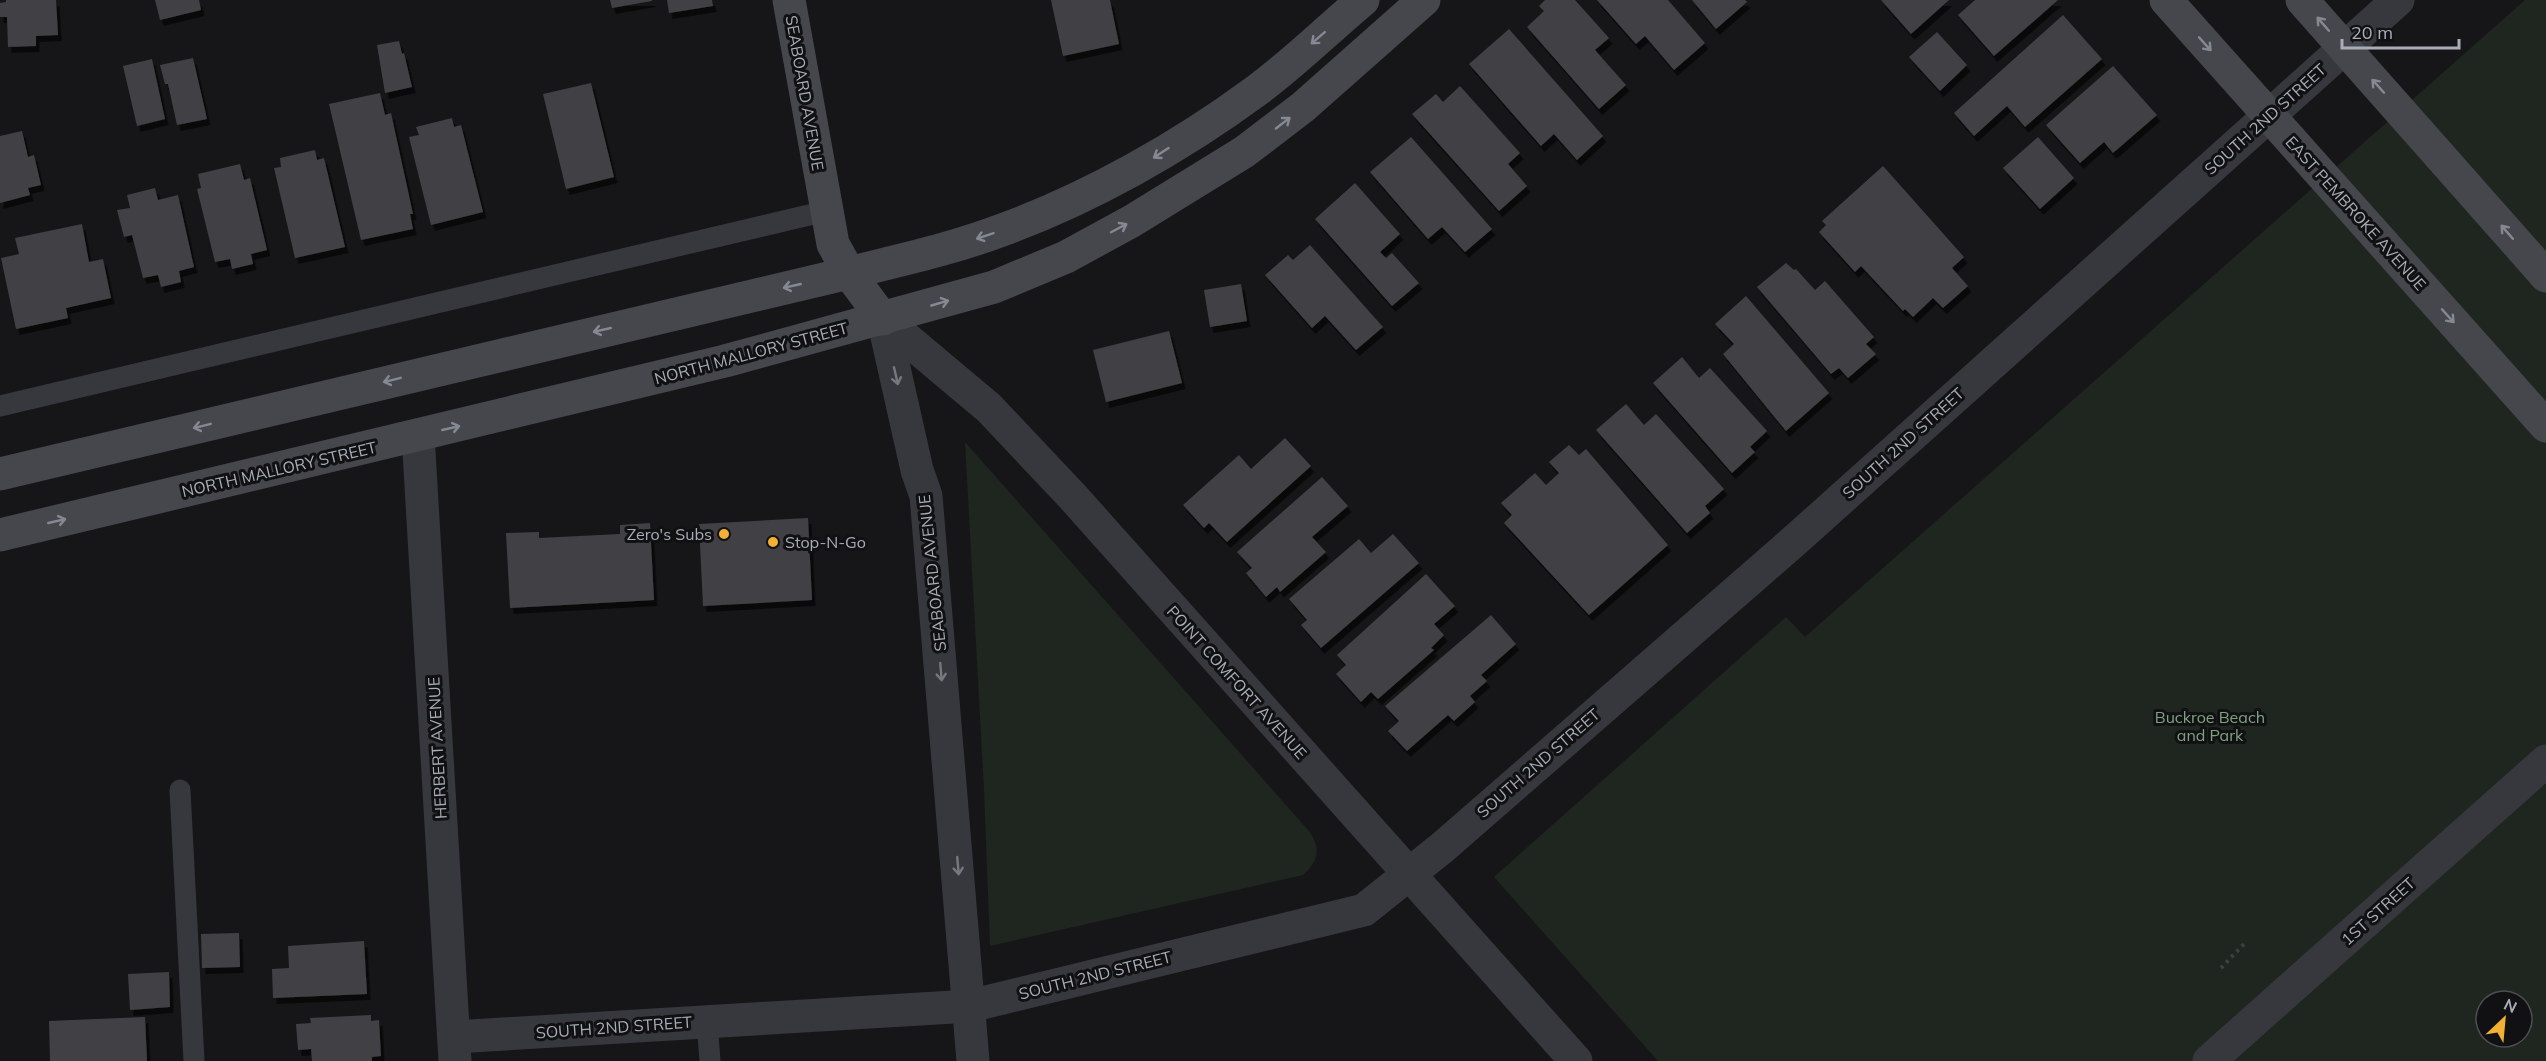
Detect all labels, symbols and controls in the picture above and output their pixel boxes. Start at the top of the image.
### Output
scale bar [2342,12,2459,50]
street label: SEABOARD AVENUE [781,14,829,172]
one-way arrow [2316,17,2330,32]
text: 20 m [2351,21,2393,44]
one-way arrow [1311,31,1326,45]
one-way arrow [2198,36,2212,51]
street label: SOUTH 2ND STREET [2200,59,2330,179]
one-way arrow [2371,79,2385,94]
one-way arrow [1275,116,1291,129]
street label: EAST PEMBROKE AVENUE [2282,132,2430,294]
one-way arrow [1153,147,1170,159]
one-way arrow [1110,222,1127,234]
one-way arrow [2500,225,2514,240]
one-way arrow [976,231,995,242]
one-way arrow [783,281,802,292]
one-way arrow [930,297,949,308]
one-way arrow [2441,308,2455,323]
street label: NORTH MALLORY STREET [652,317,850,388]
one-way arrow [593,325,612,337]
one-way arrow [891,366,902,385]
one-way arrow [383,375,402,387]
street label: SOUTH 2ND STREET [1838,383,1968,503]
one-way arrow [193,421,212,433]
one-way arrow [441,421,460,433]
street label: NORTH MALLORY STREET [180,437,379,501]
street label: SEABOARD AVENUE [914,494,950,652]
one-way arrow [47,515,66,527]
place label: Zero's Subs [627,524,712,544]
marker: Zero's Subs [717,527,731,541]
place label: Stop-N-Go [785,532,866,552]
marker: Stop-N-Go [766,535,780,549]
street label: POINT COMFORT AVENUE [1163,601,1311,763]
one-way arrow [936,661,947,681]
street label: HERBERT AVENUE [423,677,451,819]
street label: SOUTH 2ND STREET [1472,704,1604,822]
park label: Buckroe Beach and Park [2155,707,2265,745]
one-way arrow [953,855,964,875]
street label: 1ST STREET [2337,873,2419,949]
street label: SOUTH 2ND STREET [1017,946,1174,1004]
north arrow [2474,989,2534,1049]
text: N [2501,994,2520,1017]
street label: SOUTH 2ND STREET [535,1012,693,1042]

